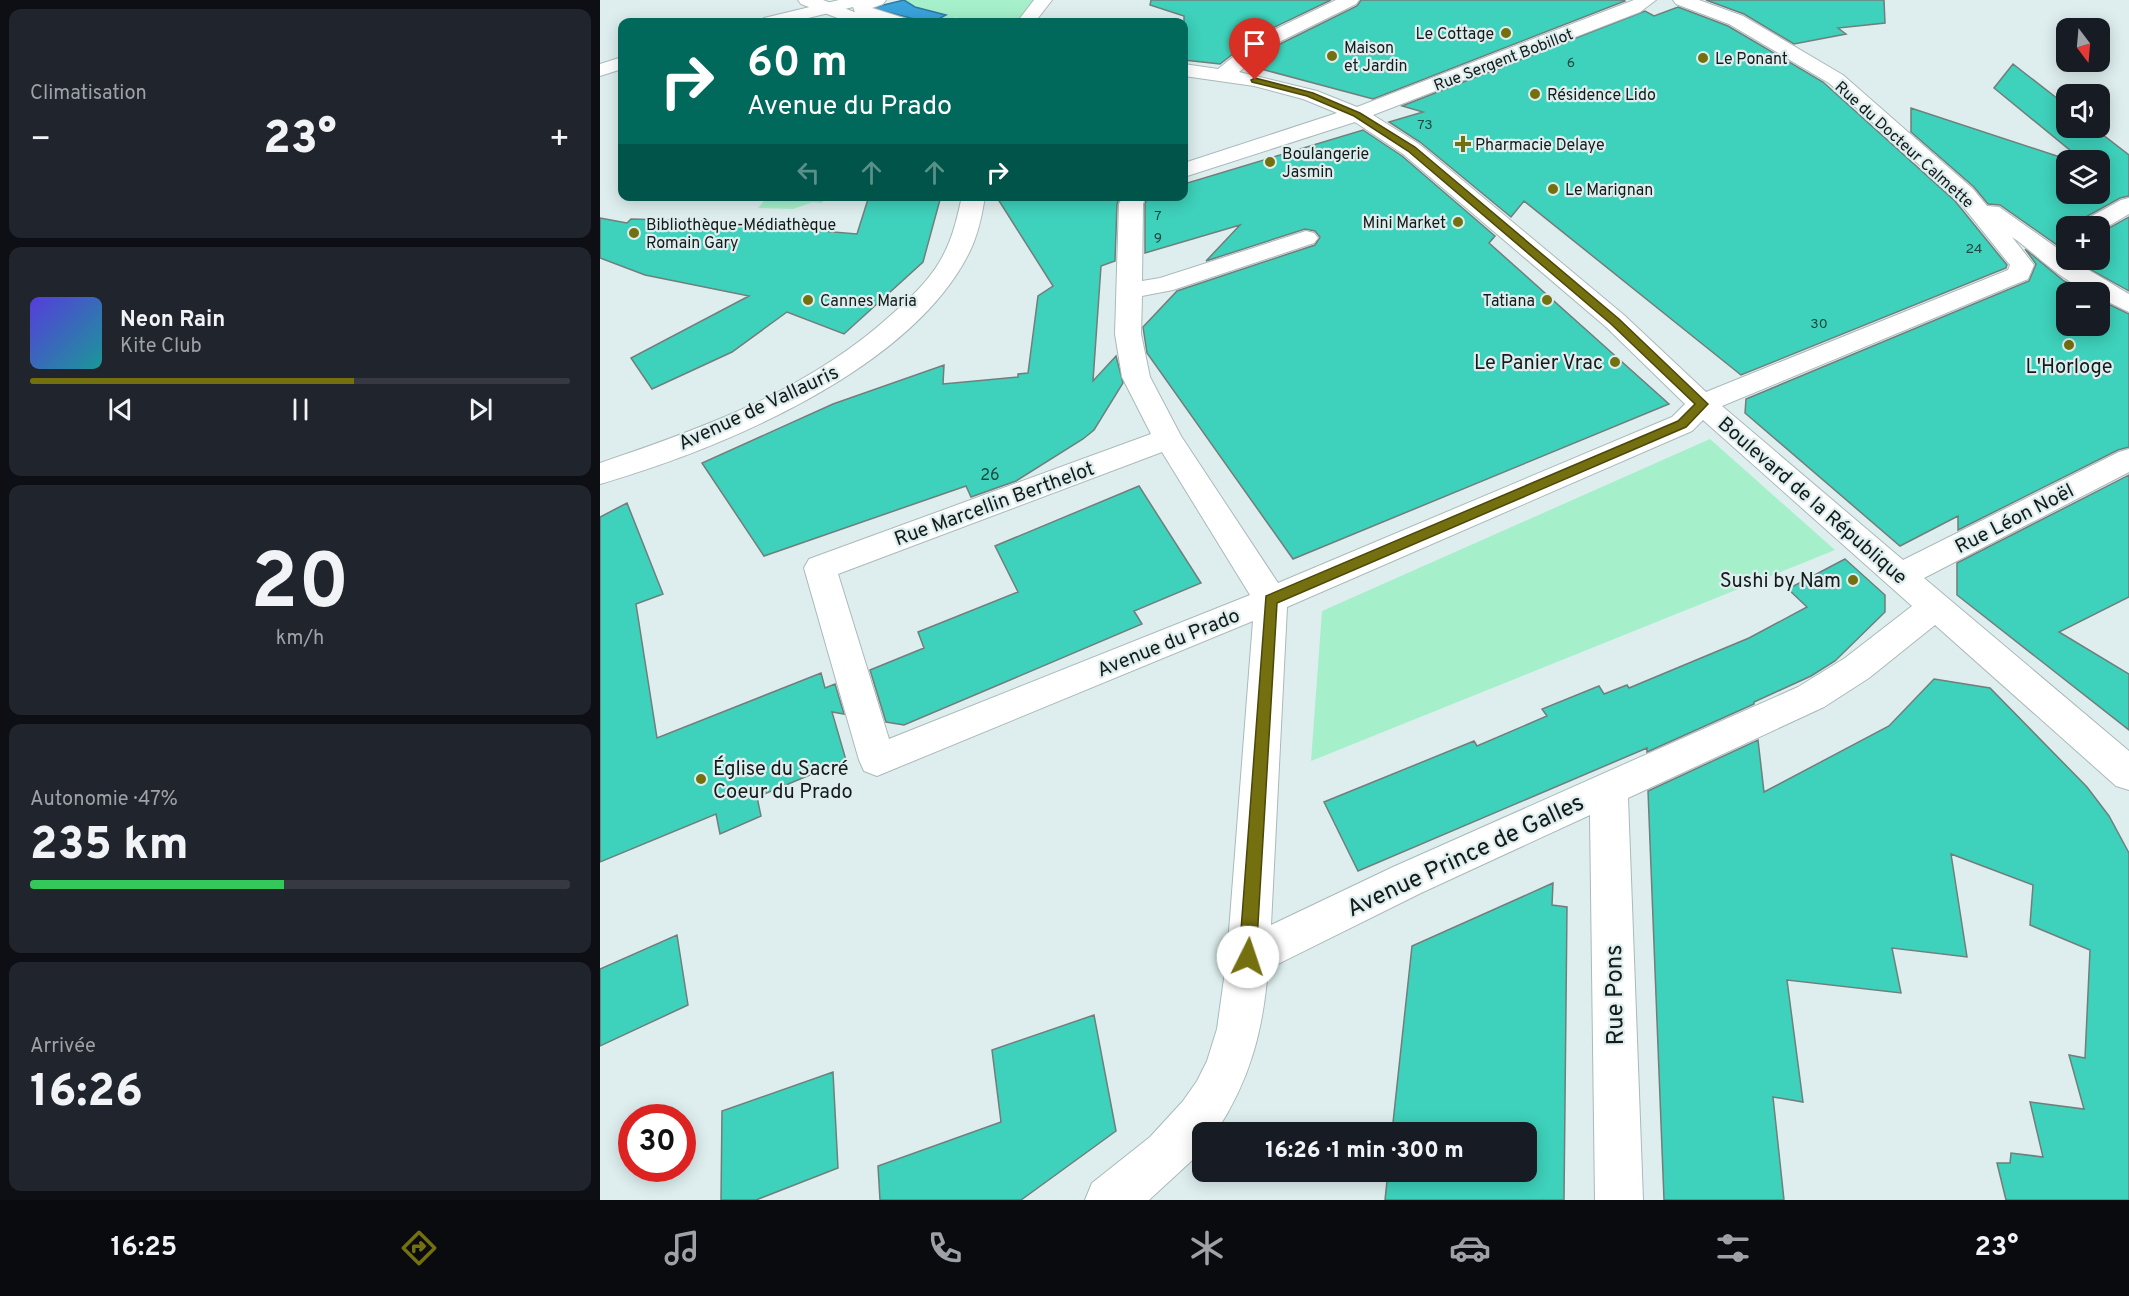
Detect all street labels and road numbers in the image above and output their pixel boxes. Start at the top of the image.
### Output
street label: Rue Sergent Bobillot [1431,25,1576,97]
street label: Rue du Docteur Calmette [1830,78,1977,213]
street label: Avenue de Vallauris [674,360,843,457]
street label: Boulevard de la République [1711,412,1912,591]
street label: Rue Marcellin Berthelot [891,457,1098,553]
street label: Rue Léon Noël [1951,479,2079,561]
street label: Avenue du Prado [1093,603,1244,684]
street label: Avenue Prince de Galles [1342,789,1589,925]
street label: Rue Pons [1600,944,1632,1046]

